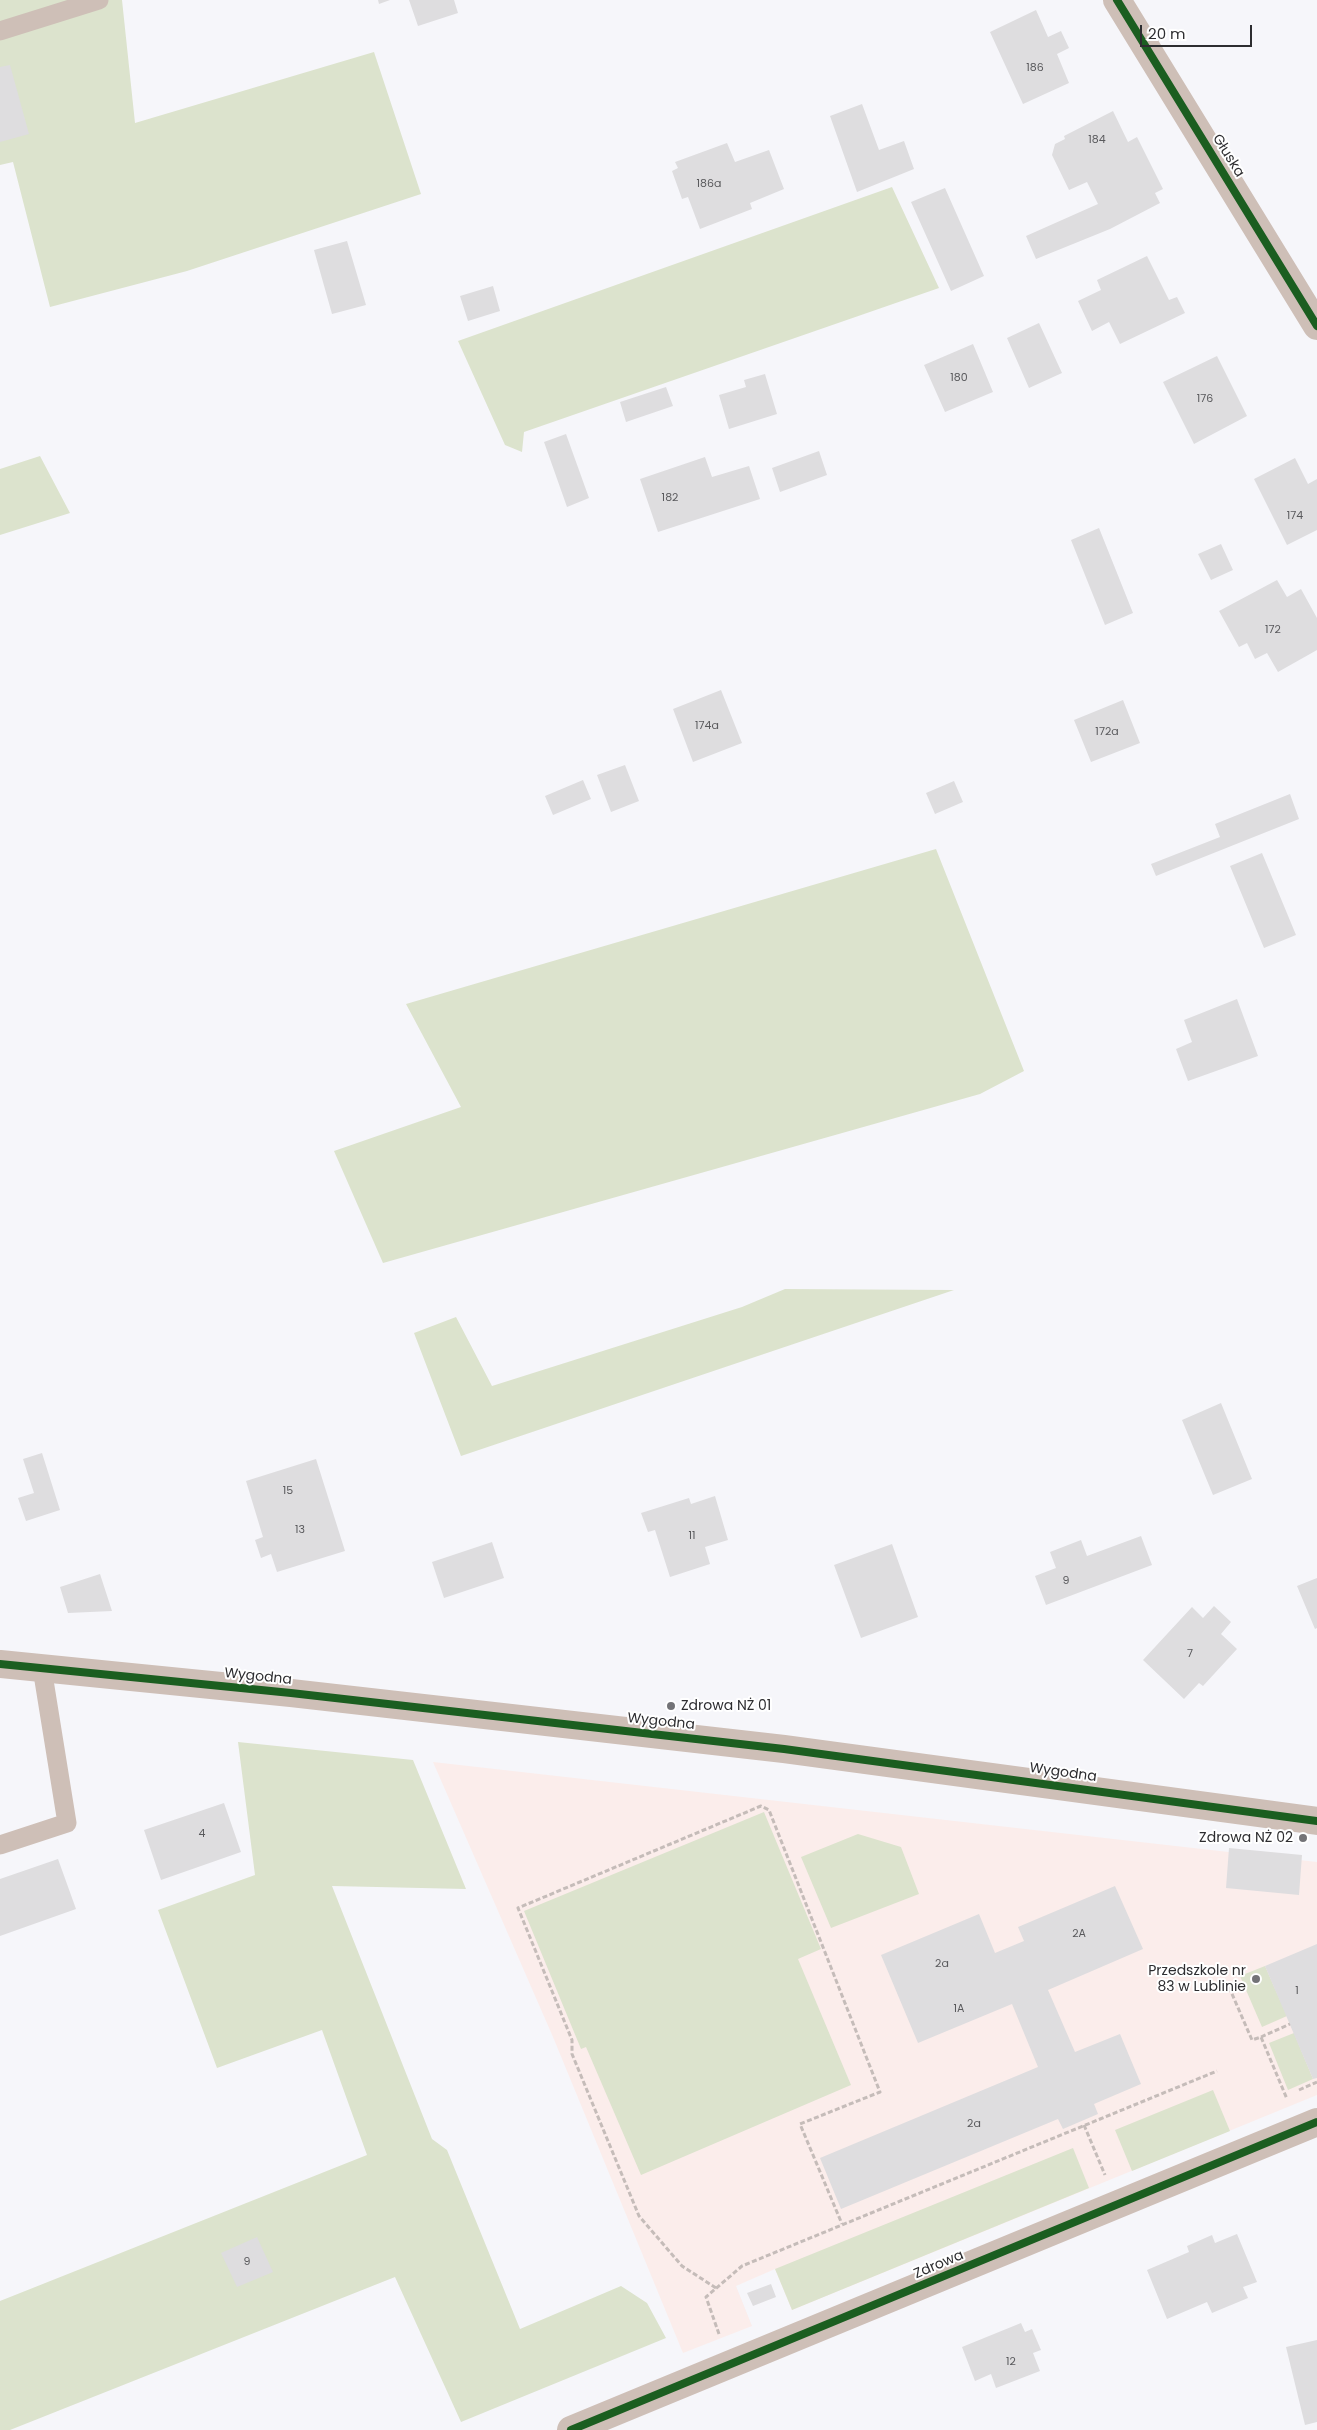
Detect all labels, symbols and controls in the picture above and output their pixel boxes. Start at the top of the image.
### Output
scale bar [1142,15,1254,47]
text: 20 m [1148,23,1186,44]
house number: 186 [1026,61,1044,75]
street label: Głuska [1208,131,1248,181]
house number: 184 [1088,133,1106,147]
house number: 186a [697,177,721,191]
house number: 180 [950,371,968,385]
house number: 176 [1197,392,1213,406]
house number: 182 [662,491,678,505]
house number: 174 [1287,509,1303,523]
house number: 172 [1265,623,1281,637]
house number: 174a [695,719,719,733]
house number: 172a [1095,725,1119,739]
house number: 15 [283,1484,293,1498]
house number: 13 [295,1523,305,1537]
house number: 11 [688,1529,696,1543]
house number: 9 [1063,1574,1069,1588]
house number: 7 [1187,1647,1193,1661]
street label: Wygodna [223,1665,293,1689]
place label: Zdrowa NŻ 01 [681,1698,771,1714]
marker: Zdrowa NŻ 01 [665,1700,677,1712]
street label: Wygodna [626,1710,696,1734]
street label: Wygodna [1028,1760,1098,1786]
house number: 4 [199,1827,205,1841]
place label: Zdrowa NŻ 02 [1199,1830,1293,1846]
marker: Zdrowa NŻ 02 [1297,1832,1309,1844]
house number: 2A [1072,1927,1086,1941]
house number: 2a [935,1957,949,1971]
place label: Przedszkole nr 83 w Lublinie [1148,1963,1246,1995]
marker: Przedszkole nr 83 w Lublinie [1250,1973,1262,1985]
house number: 1 [1295,1984,1299,1998]
house number: 1A [954,2002,964,2016]
house number: 2a [967,2117,981,2131]
street label: Zdrowa [912,2247,966,2283]
house number: 9 [244,2255,250,2269]
house number: 12 [1006,2355,1016,2369]

